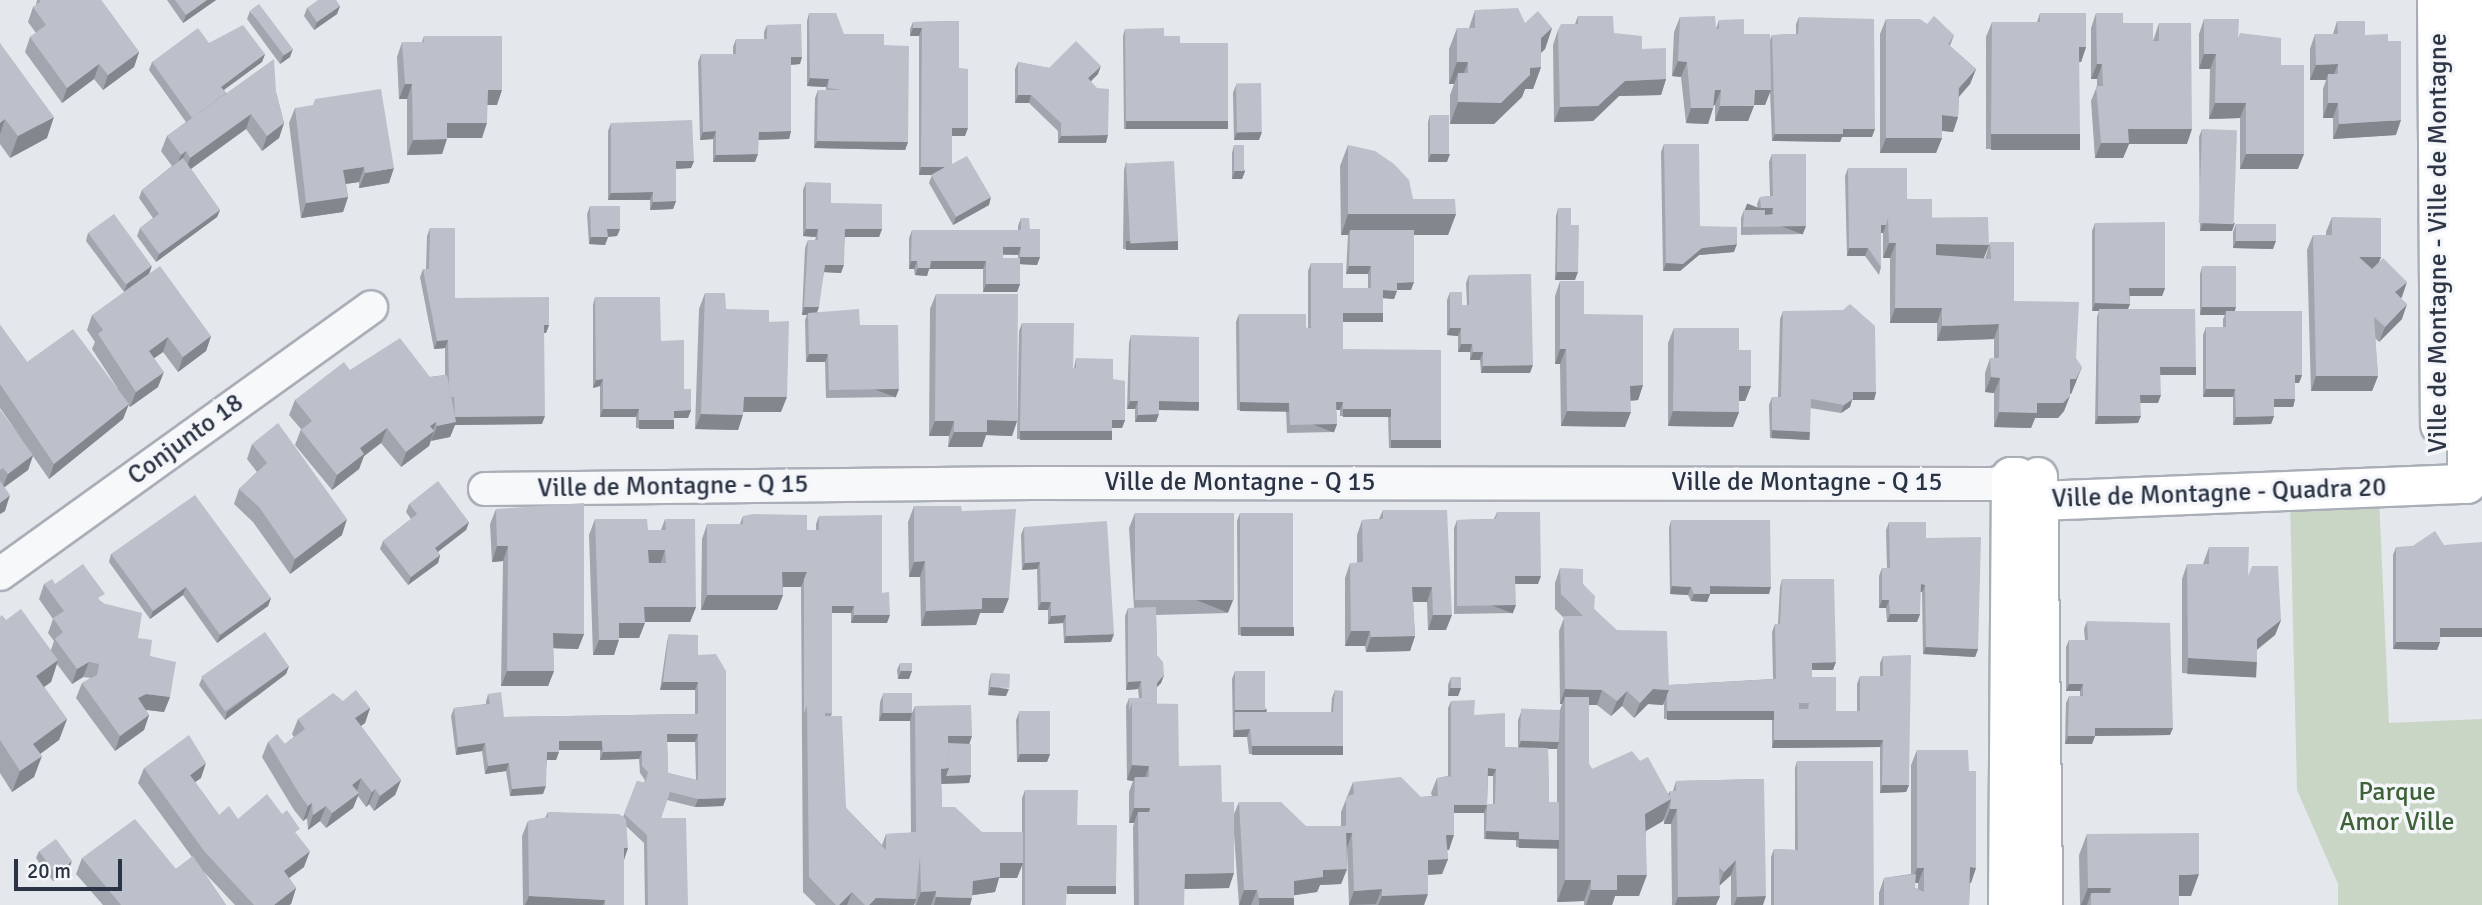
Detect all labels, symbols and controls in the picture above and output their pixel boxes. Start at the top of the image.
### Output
street label: Ville de Montagne - Ville de Montagne [2423,33,2455,453]
street label: Conjunto 18 [122,388,250,492]
street label: Ville de Montagne - Q 15 [1104,467,1376,499]
street label: Ville de Montagne - Q 15 [1671,467,1943,499]
street label: Ville de Montagne - Q 15 [537,469,809,505]
street label: Ville de Montagne - Quadra 20 [2051,473,2387,515]
park label: Parque Amor Ville [2339,777,2455,838]
scale bar [18,846,126,890]
text: 20 m [27,858,71,884]

